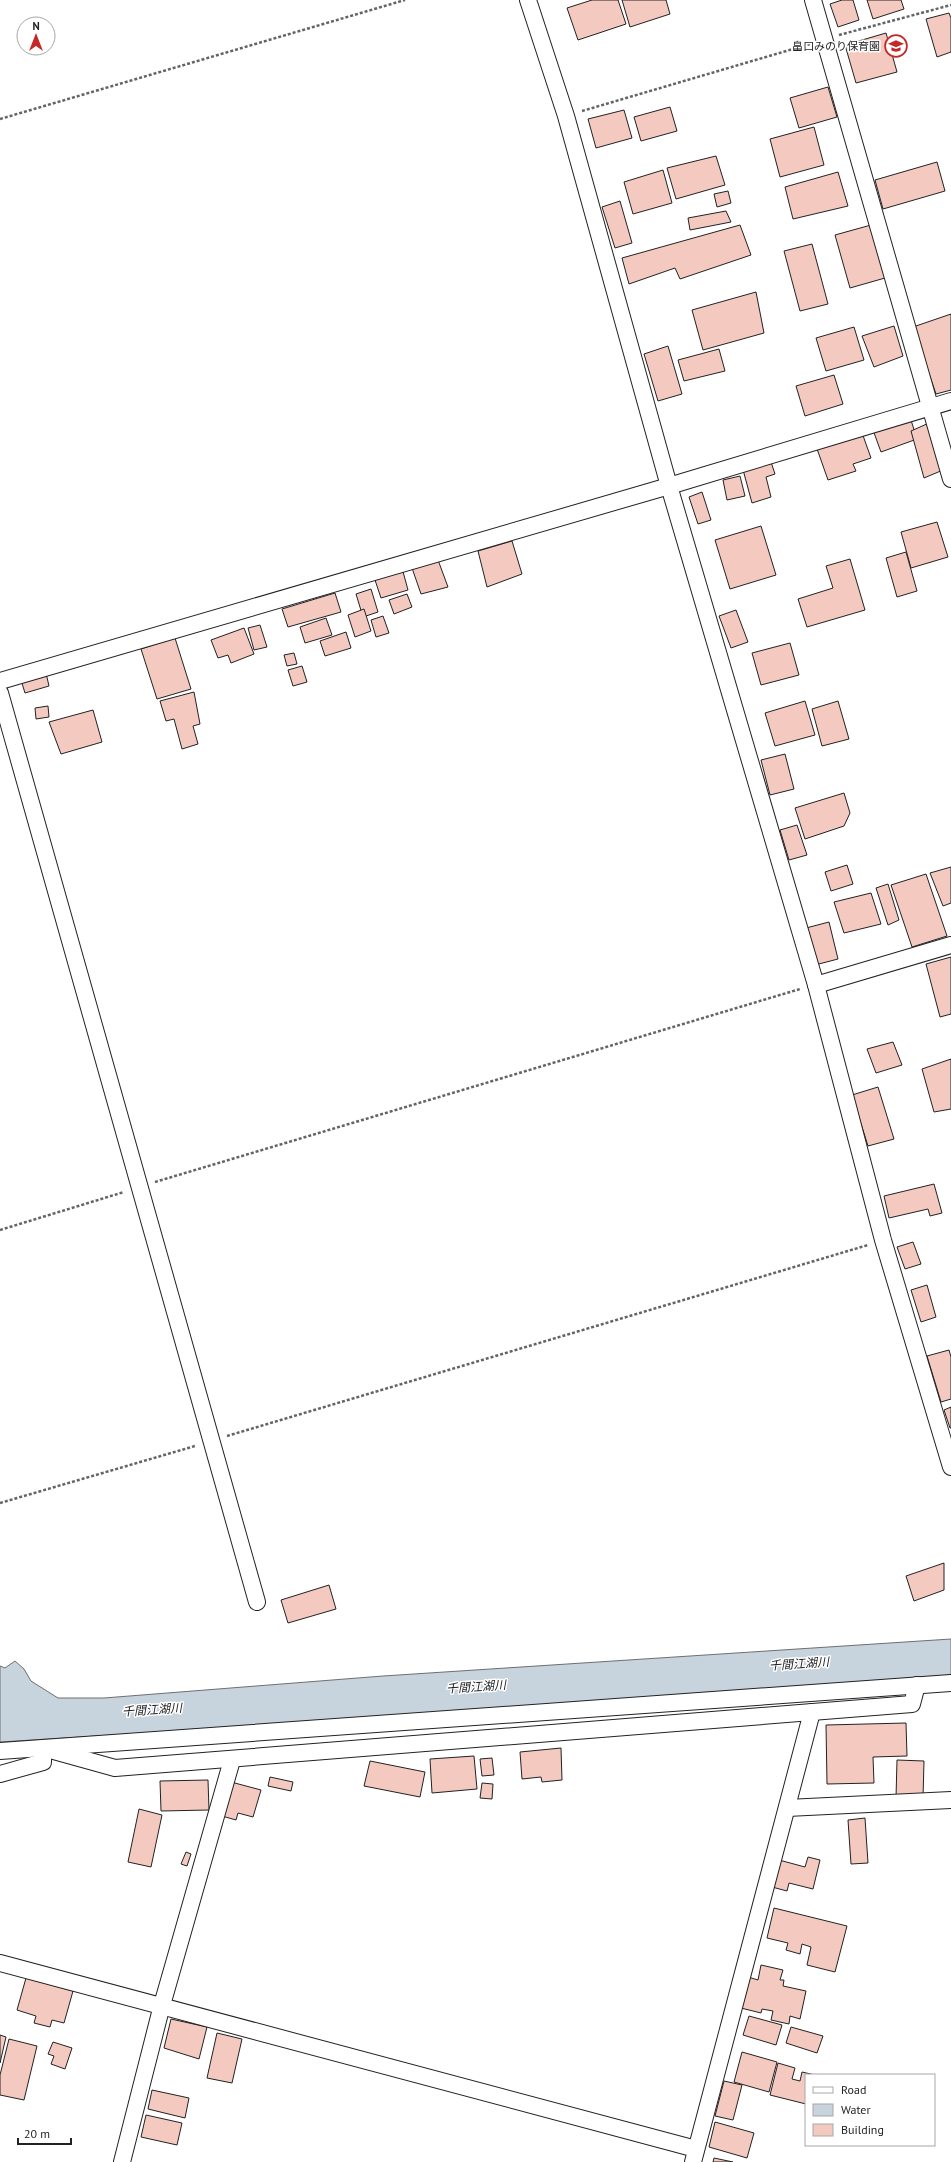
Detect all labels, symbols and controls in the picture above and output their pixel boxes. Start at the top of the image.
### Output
north arrow [16,16,56,56]
text: N [32,19,40,33]
school or university icon: 畠口みのり保育園 [883,33,909,59]
place label: 畠口みのり保育園 [792,39,880,53]
water label: 千間江湖川 [769,1654,831,1673]
water label: 千間江湖川 [446,1677,508,1696]
water label: 千間江湖川 [122,1700,184,1719]
legend [805,2074,935,2146]
text: Road [841,2082,866,2097]
text: Water [841,2102,871,2117]
scale bar [18,2120,71,2146]
text: Building [841,2122,884,2137]
text: 20 m [24,2126,50,2141]

